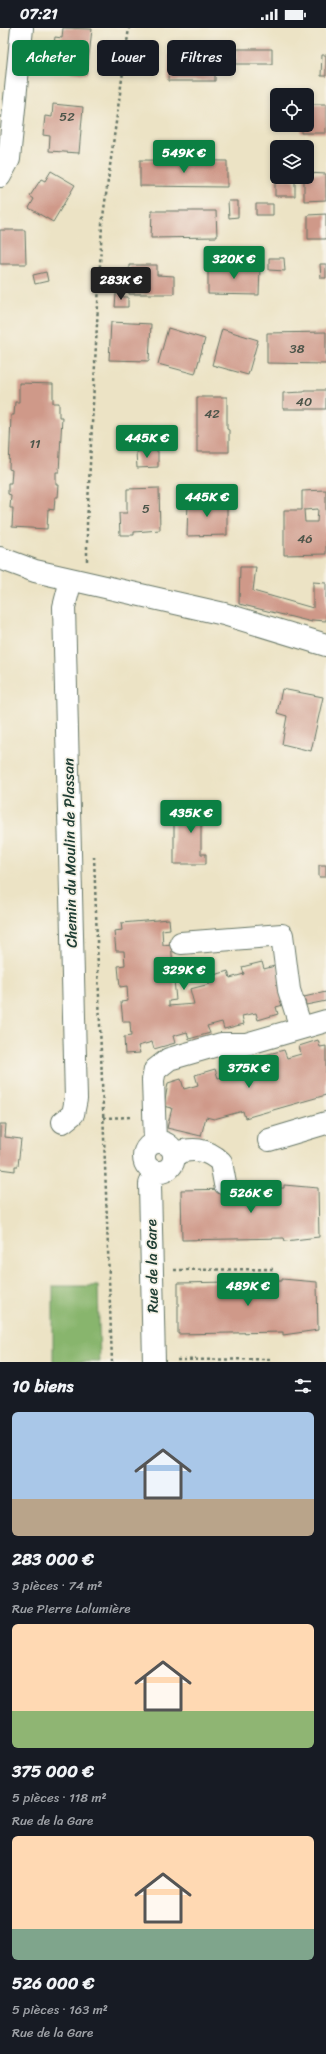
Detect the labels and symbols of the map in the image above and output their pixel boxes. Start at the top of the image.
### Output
house number: 52 [59,105,75,128]
pin: 549K € [151,140,217,174]
pin: 320K € [201,246,267,280]
pin: 283K € [88,267,154,301]
house number: 38 [290,337,305,360]
house number: 40 [296,390,312,413]
house number: 42 [204,402,220,425]
pin: 445K € [114,425,180,459]
house number: 11 [29,432,41,455]
pin: 445K € [174,484,240,518]
house number: 5 [142,497,150,520]
house number: 46 [297,527,313,550]
street label: Chemin du Moulin de Plassan [55,758,85,948]
pin: 435K € [158,800,224,834]
pin: 329K € [151,957,217,991]
pin: 375K € [216,1055,282,1089]
pin: 526K € [218,1180,284,1214]
street label: Rue de la Gare [138,1219,166,1313]
pin: 489K € [215,1273,281,1307]

